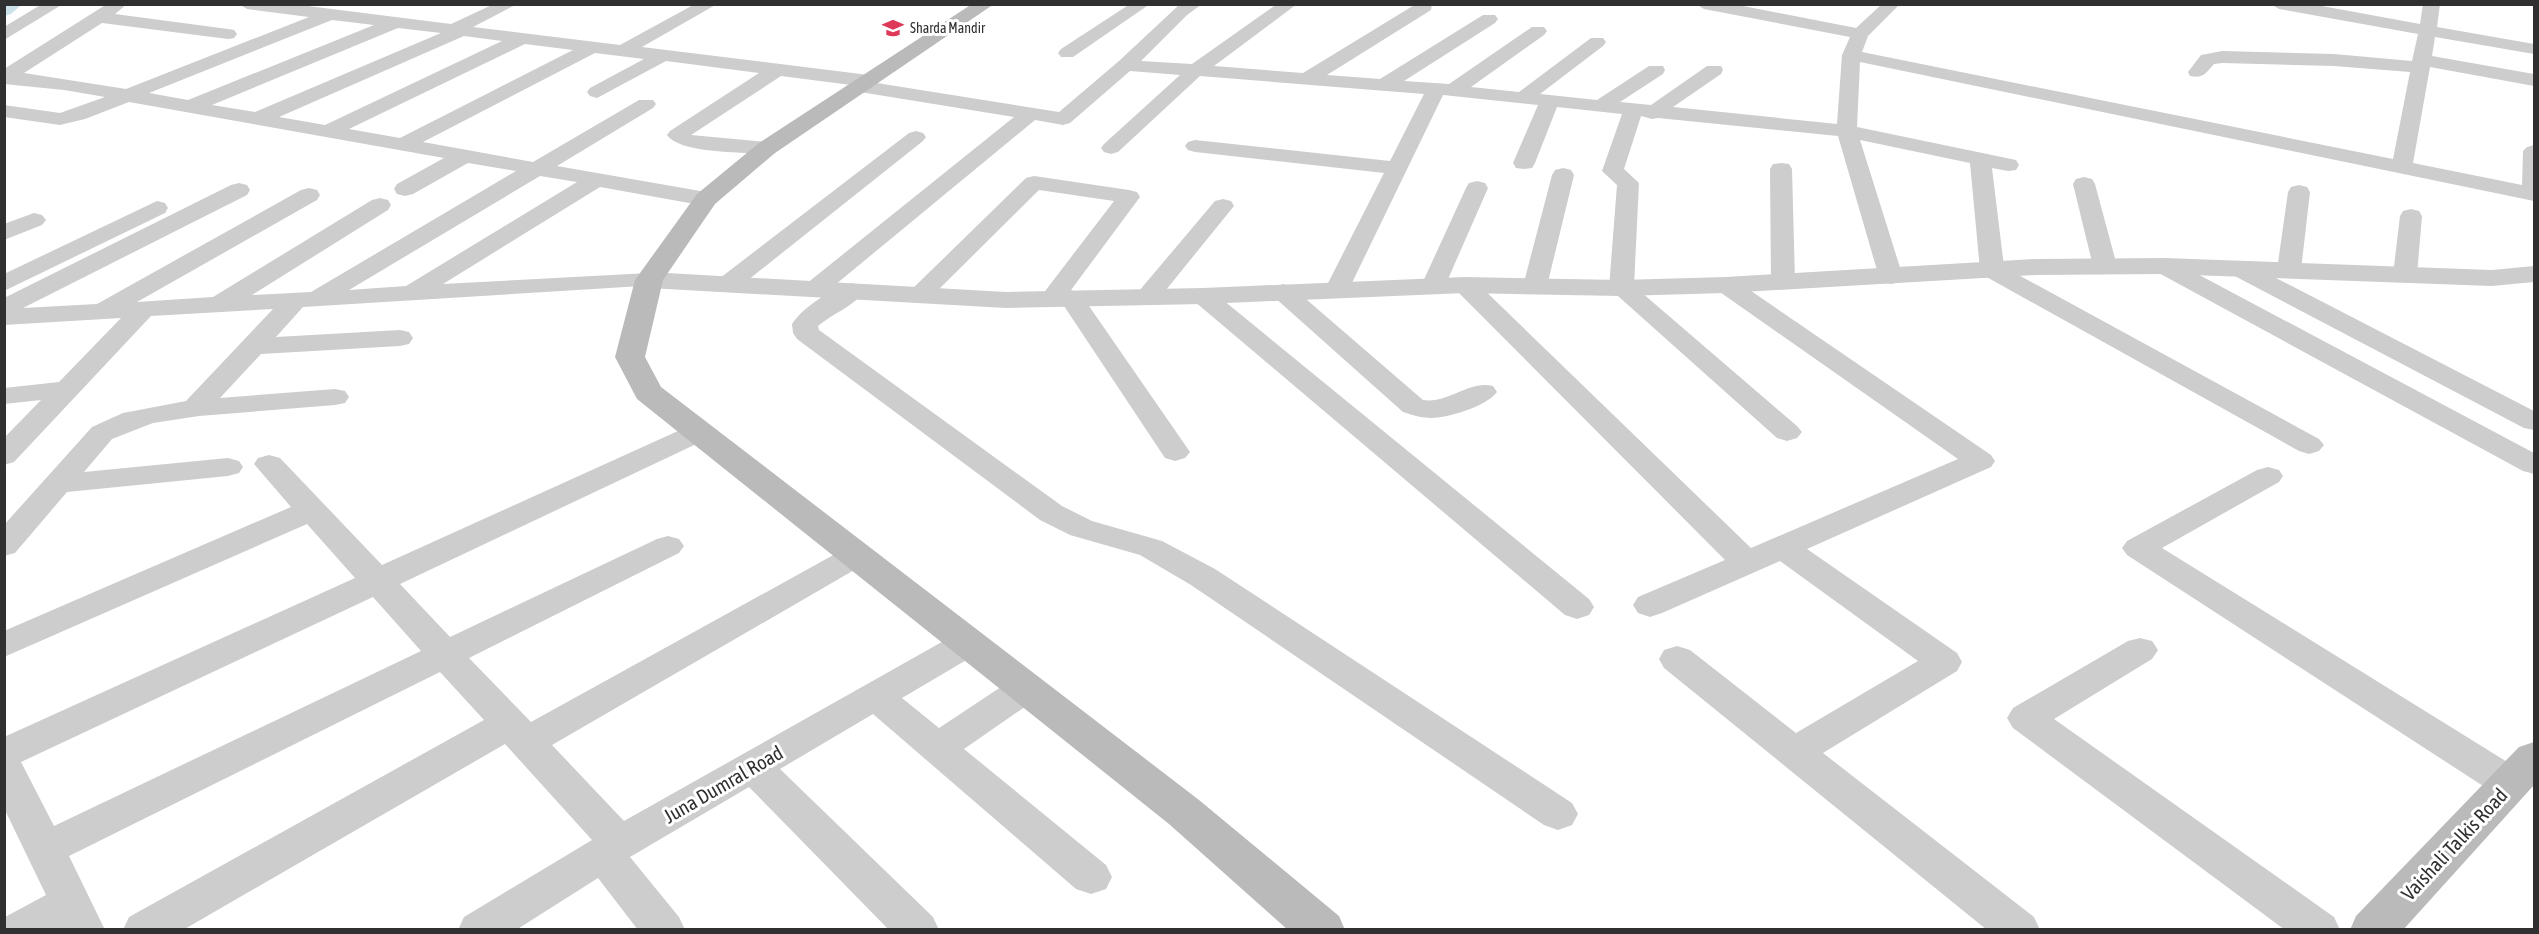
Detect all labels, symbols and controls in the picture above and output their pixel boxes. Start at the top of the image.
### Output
school or university icon: Sharda Mandir [881,16,905,40]
place label: Sharda Mandir [910,20,986,36]
street label: Juna Dumral Road [659,741,787,827]
street label: Vaishali Talkis Road [2396,783,2512,905]

